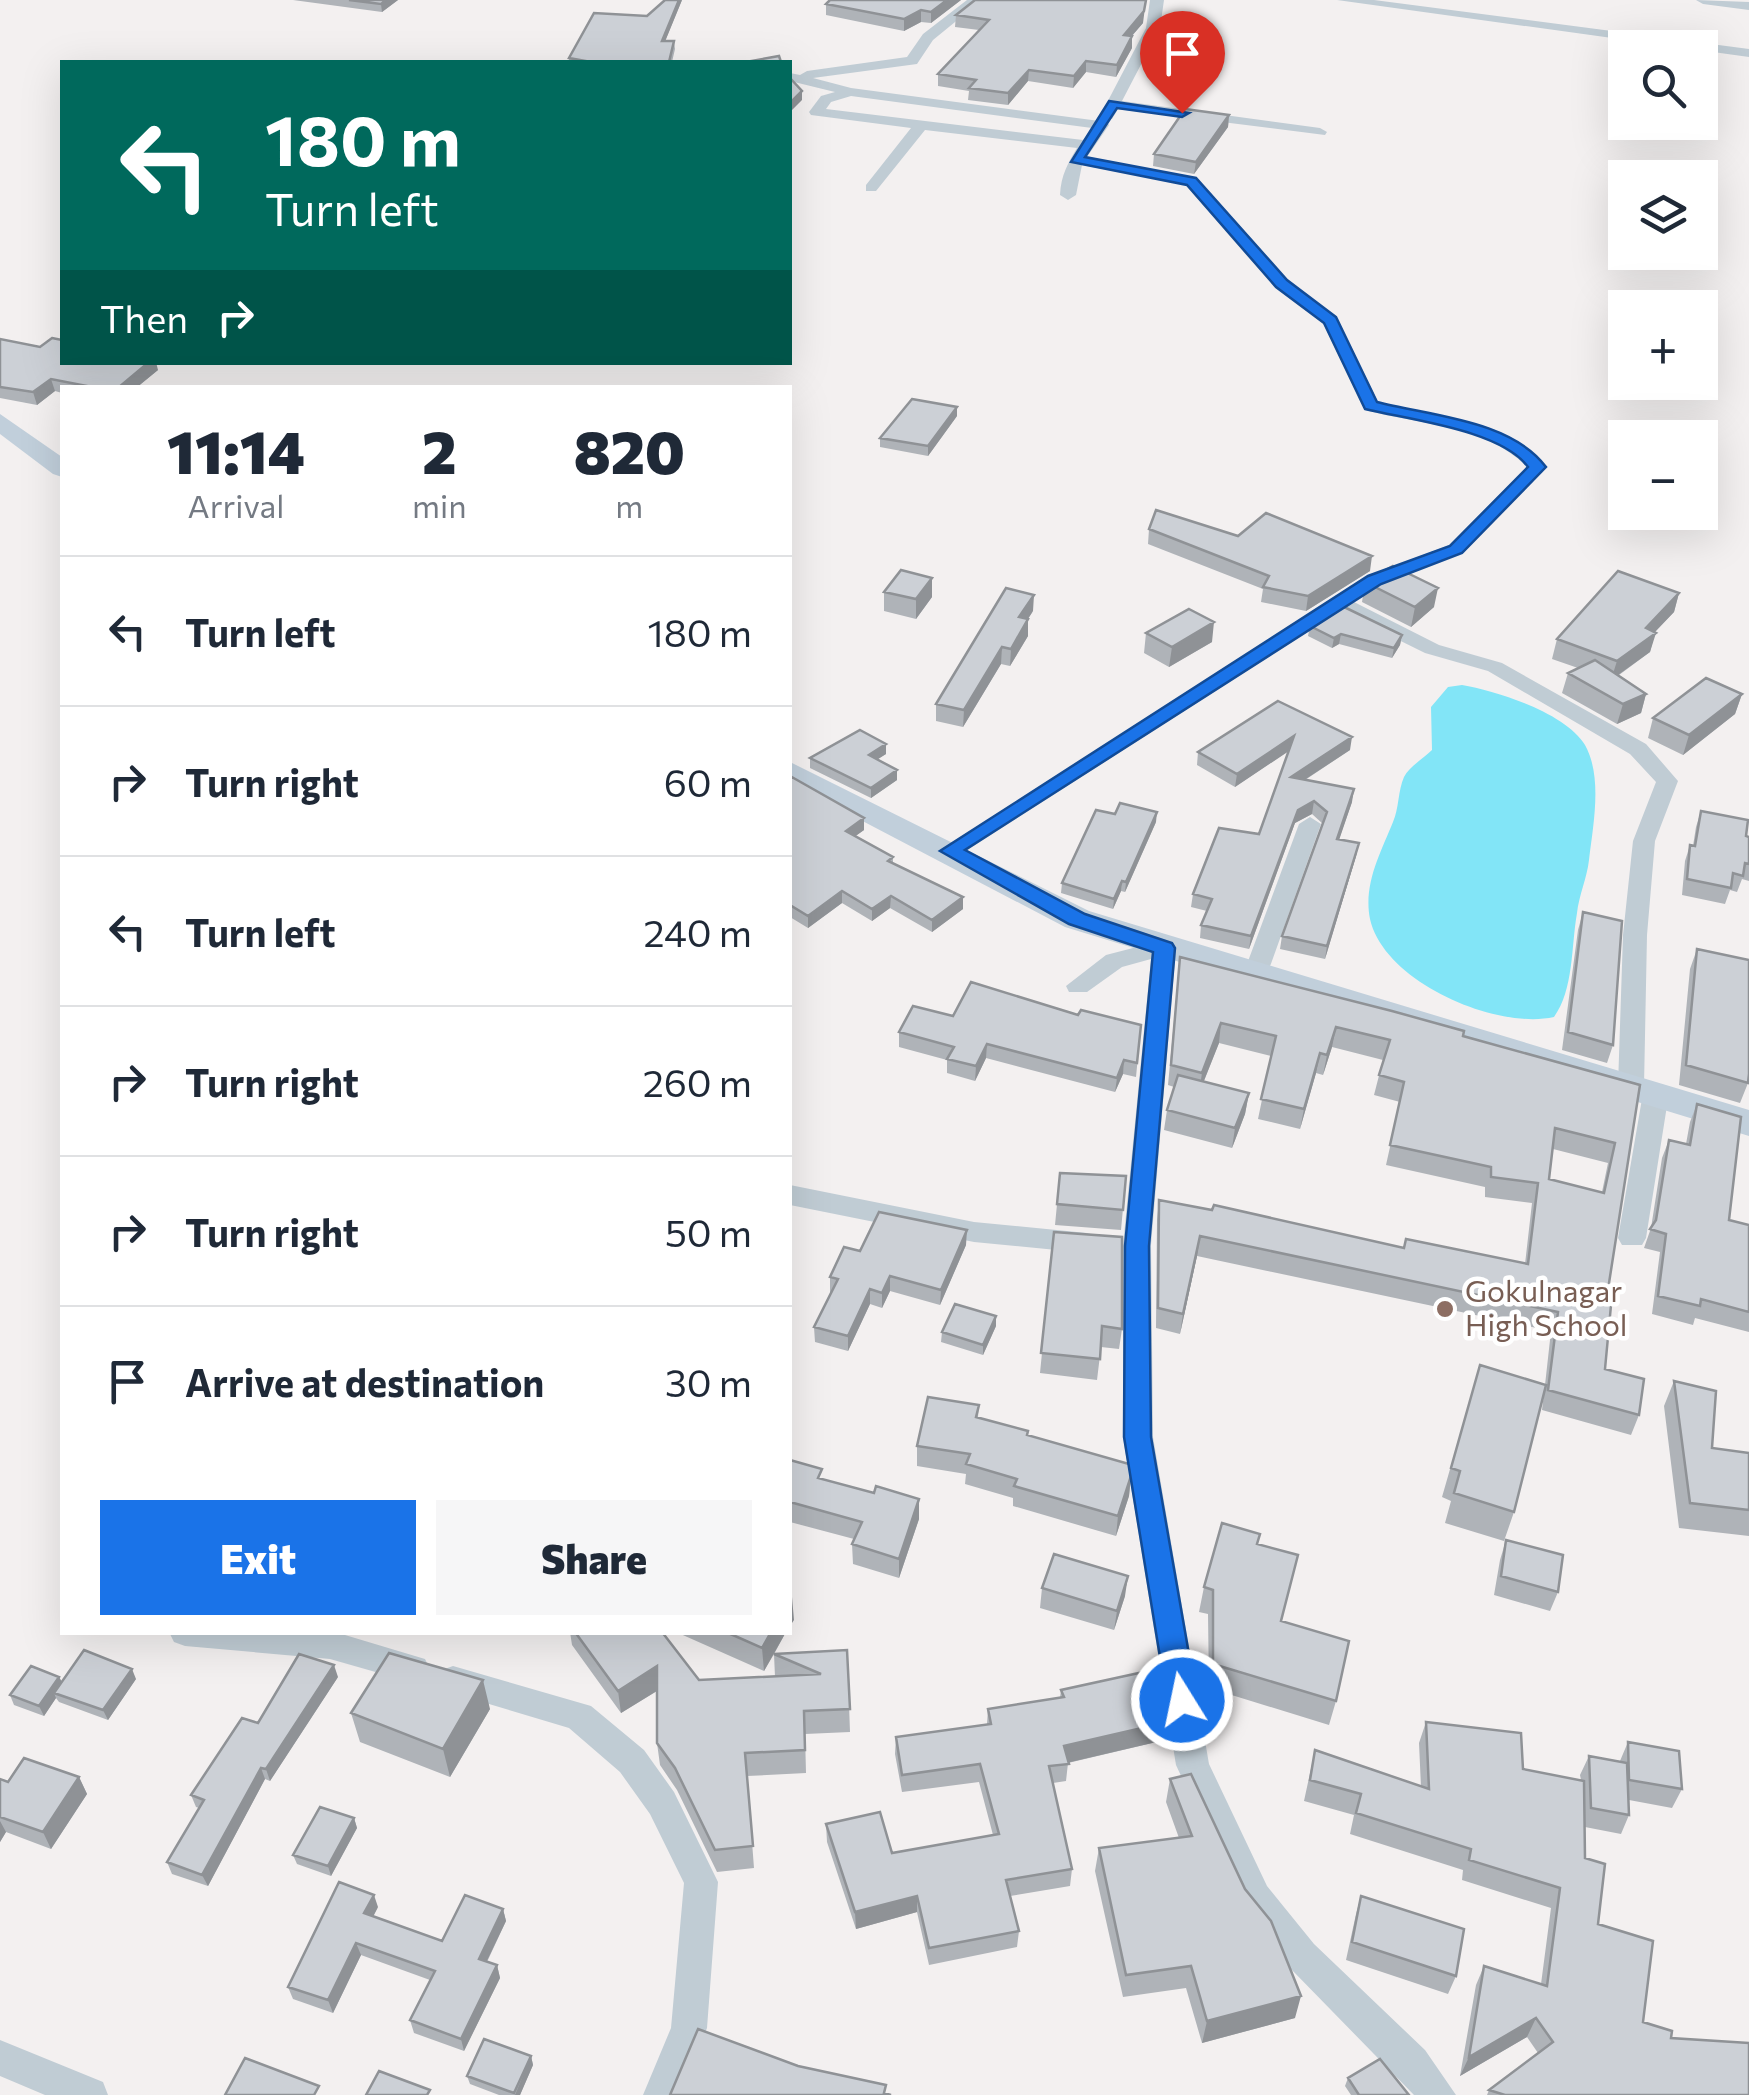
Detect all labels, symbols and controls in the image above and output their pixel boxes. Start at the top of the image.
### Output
pin [1140,11,1225,114]
icon: arrive [1155,26,1210,81]
map controls [1608,30,1718,530]
button: search [1608,30,1718,140]
text: 180 m [265,95,461,180]
icon: left [100,100,230,230]
button: layers [1608,160,1718,270]
text: Turn left [265,180,439,235]
icon: right [208,290,263,345]
button: + [1608,290,1718,400]
text: Then [100,294,188,341]
text: 11:14 [167,413,305,486]
text: 2 [422,413,457,486]
text: 820 [574,413,685,486]
button: − [1608,420,1718,530]
text: Arrival [188,485,284,525]
text: min [412,485,467,525]
text: m [615,485,643,525]
icon: left [100,604,155,659]
text: Turn left [185,608,336,655]
text: 180 m [647,608,752,655]
icon: right [100,754,155,809]
text: Turn right [185,758,359,805]
text: 60 m [664,758,752,805]
icon: left [100,904,155,959]
text: Turn left [185,908,336,955]
text: 240 m [644,908,752,955]
icon: right [100,1054,155,1109]
text: Turn right [185,1058,359,1105]
text: 260 m [643,1058,752,1105]
icon: right [100,1204,155,1259]
text: Turn right [185,1208,359,1255]
text: 50 m [665,1208,752,1255]
place label: Gokulnagar High School [1465,1271,1627,1342]
marker: Gokulnagar High School [1434,1298,1456,1320]
icon: arrive [100,1354,155,1409]
text: Arrive at destination [185,1358,544,1405]
text: 30 m [665,1358,752,1405]
button: Exit [100,1500,416,1615]
button: Share [436,1500,752,1615]
position arrow [1130,1648,1234,1752]

